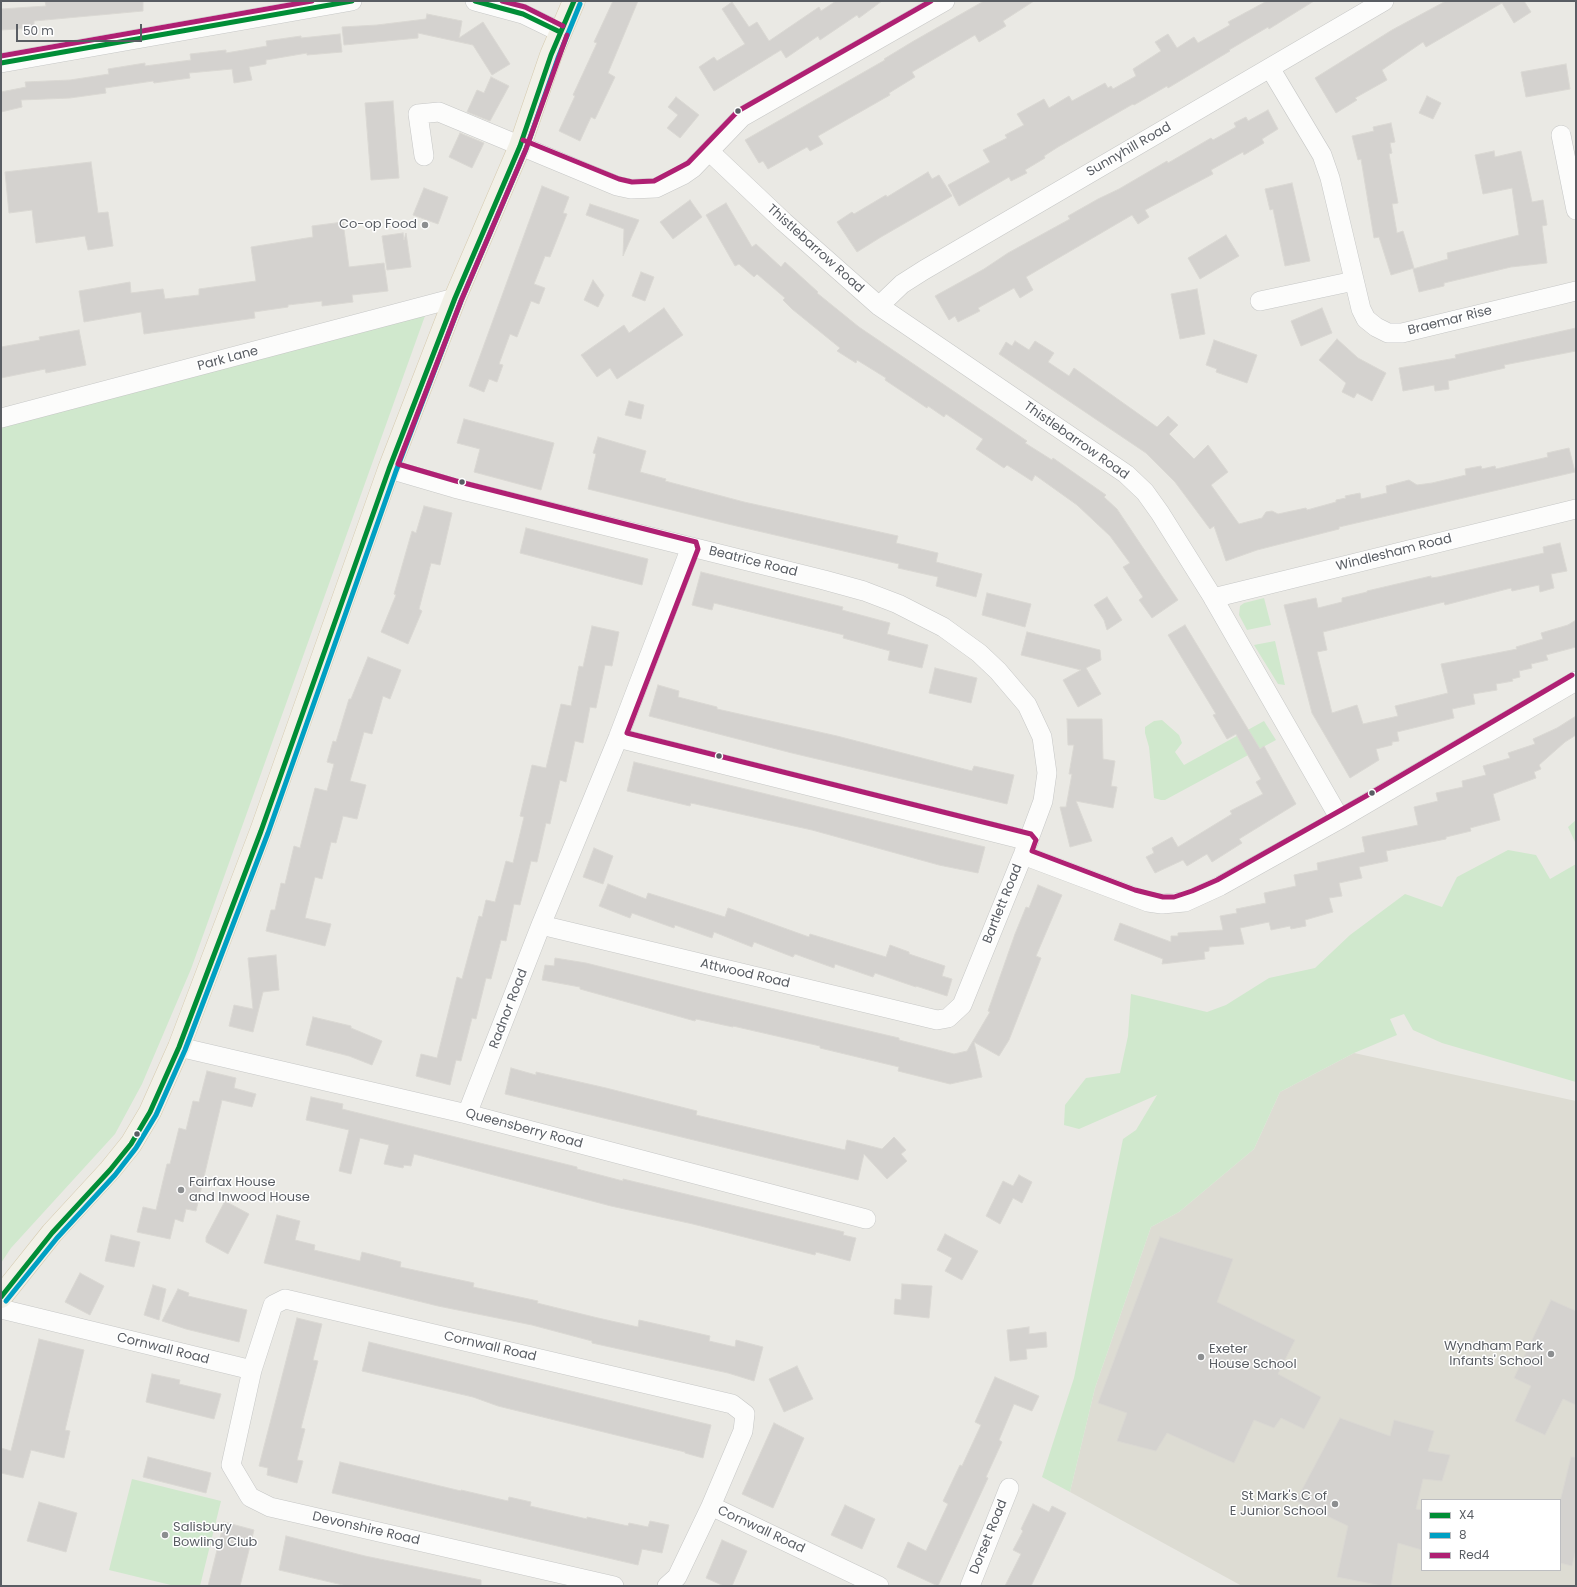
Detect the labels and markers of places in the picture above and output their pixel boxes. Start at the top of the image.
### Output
unlabelled marker [733,106,743,116]
place label: Co-op Food [339,217,417,233]
marker: Co-op Food [420,220,430,230]
unlabelled marker [457,477,467,487]
unlabelled marker [714,751,724,761]
unlabelled marker [1367,788,1377,798]
unlabelled marker [132,1129,142,1139]
place label: Fairfax House and Inwood House [189,1175,310,1206]
marker: Fairfax House and Inwood House [176,1185,186,1195]
place label: Wyndham Park Infants' School [1444,1339,1543,1370]
place label: Exeter House School [1209,1342,1297,1373]
marker: Wyndham Park Infants' School [1546,1349,1556,1359]
marker: Exeter House School [1196,1352,1206,1362]
place label: St Mark's C of E Junior School [1230,1489,1327,1520]
marker: St Mark's C of E Junior School [1330,1499,1340,1509]
place label: Salisbury Bowling Club [173,1520,257,1551]
marker: Salisbury Bowling Club [160,1530,170,1540]

